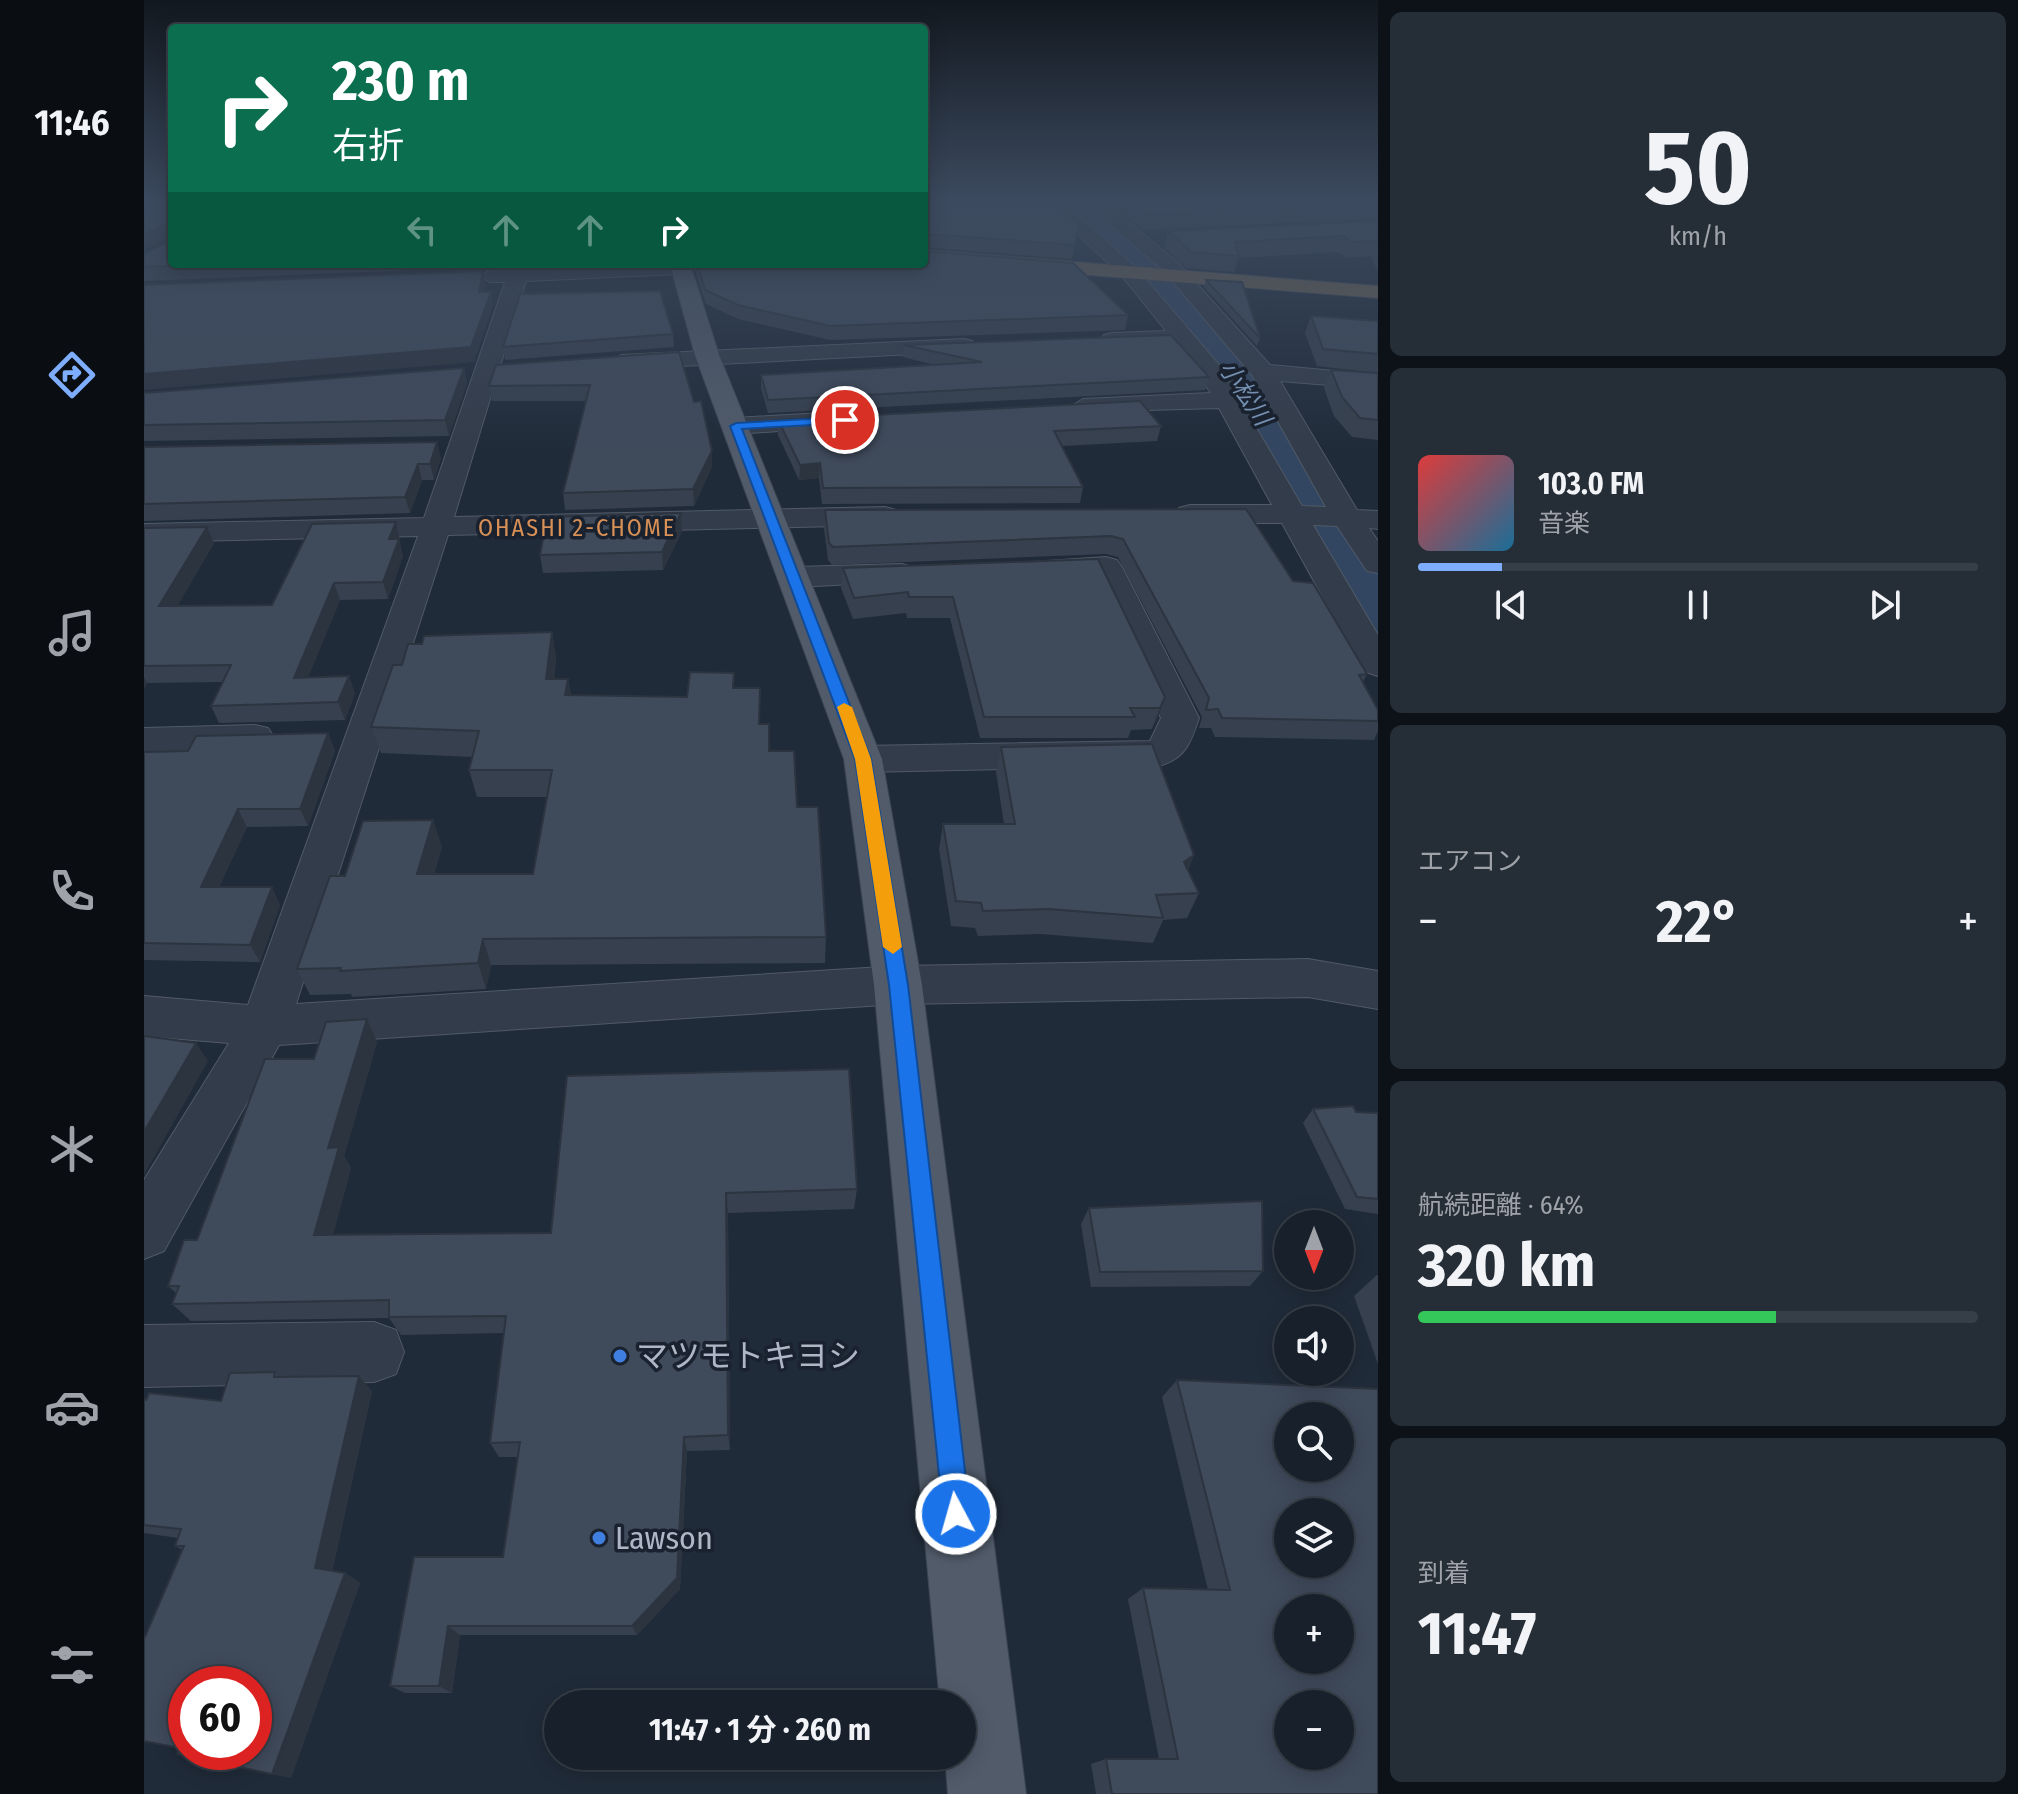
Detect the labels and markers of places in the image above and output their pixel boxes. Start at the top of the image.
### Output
pin [811,386,879,454]
place label: マツモトキヨシ [636,1337,860,1375]
marker: マツモトキヨシ [611,1347,629,1365]
place label: Lawson [615,1519,713,1557]
marker: Lawson [590,1529,608,1547]

